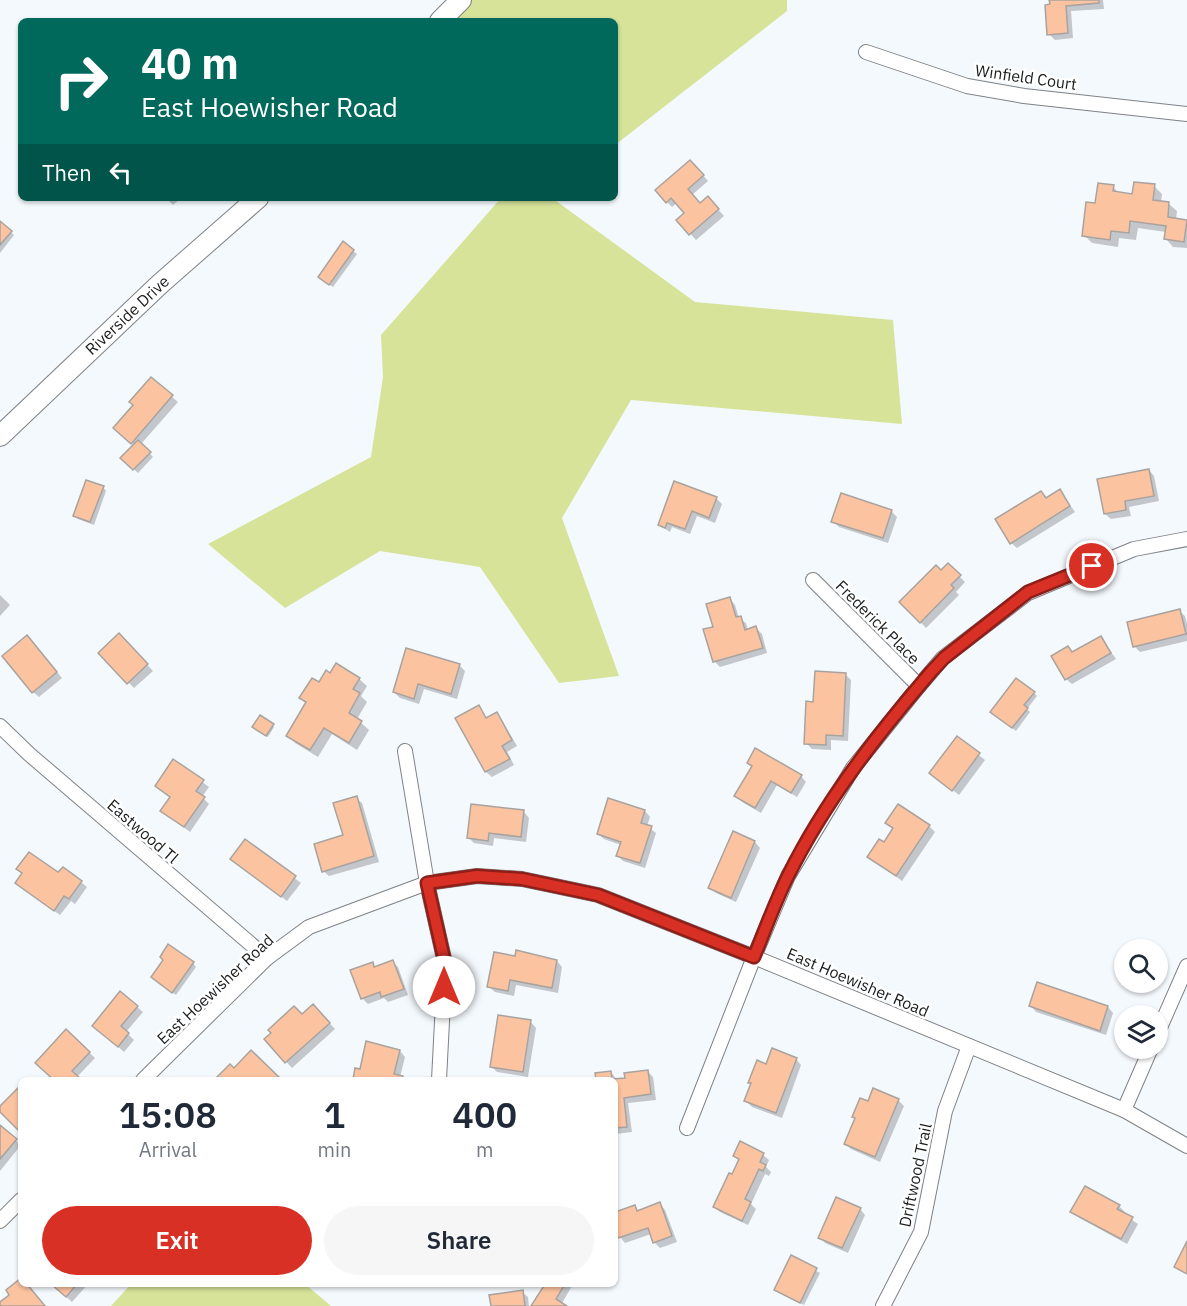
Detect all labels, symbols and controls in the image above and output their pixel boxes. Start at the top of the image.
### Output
text: 40 m [141,36,239,91]
icon: right [42,42,120,120]
street label: Winfield Court [974,60,1078,94]
text: East Hoewisher Road [141,89,398,124]
icon: left [104,156,137,189]
text: Then [42,158,92,187]
street label: Riverside Drive [81,271,173,359]
pin [1066,540,1117,591]
icon: arrive [1075,549,1108,582]
street label: Frederick Place [832,576,924,668]
street label: Eastwood Tl [103,795,183,867]
street label: East Hoewisher Road [152,930,278,1048]
map controls [1114,939,1168,1059]
button: search [1114,939,1168,993]
street label: East Hoewisher Road [784,943,932,1021]
position arrow [412,955,476,1019]
button: layers [1114,1005,1168,1059]
text: 15:08 [119,1091,217,1138]
text: 1 [324,1091,345,1138]
text: 400 [452,1091,517,1138]
street label: Driftwood Trail [894,1121,936,1229]
text: Arrival [139,1136,197,1163]
text: min [318,1136,351,1163]
text: m [476,1136,493,1163]
button: Exit [42,1206,312,1275]
button: Share [324,1206,594,1275]

